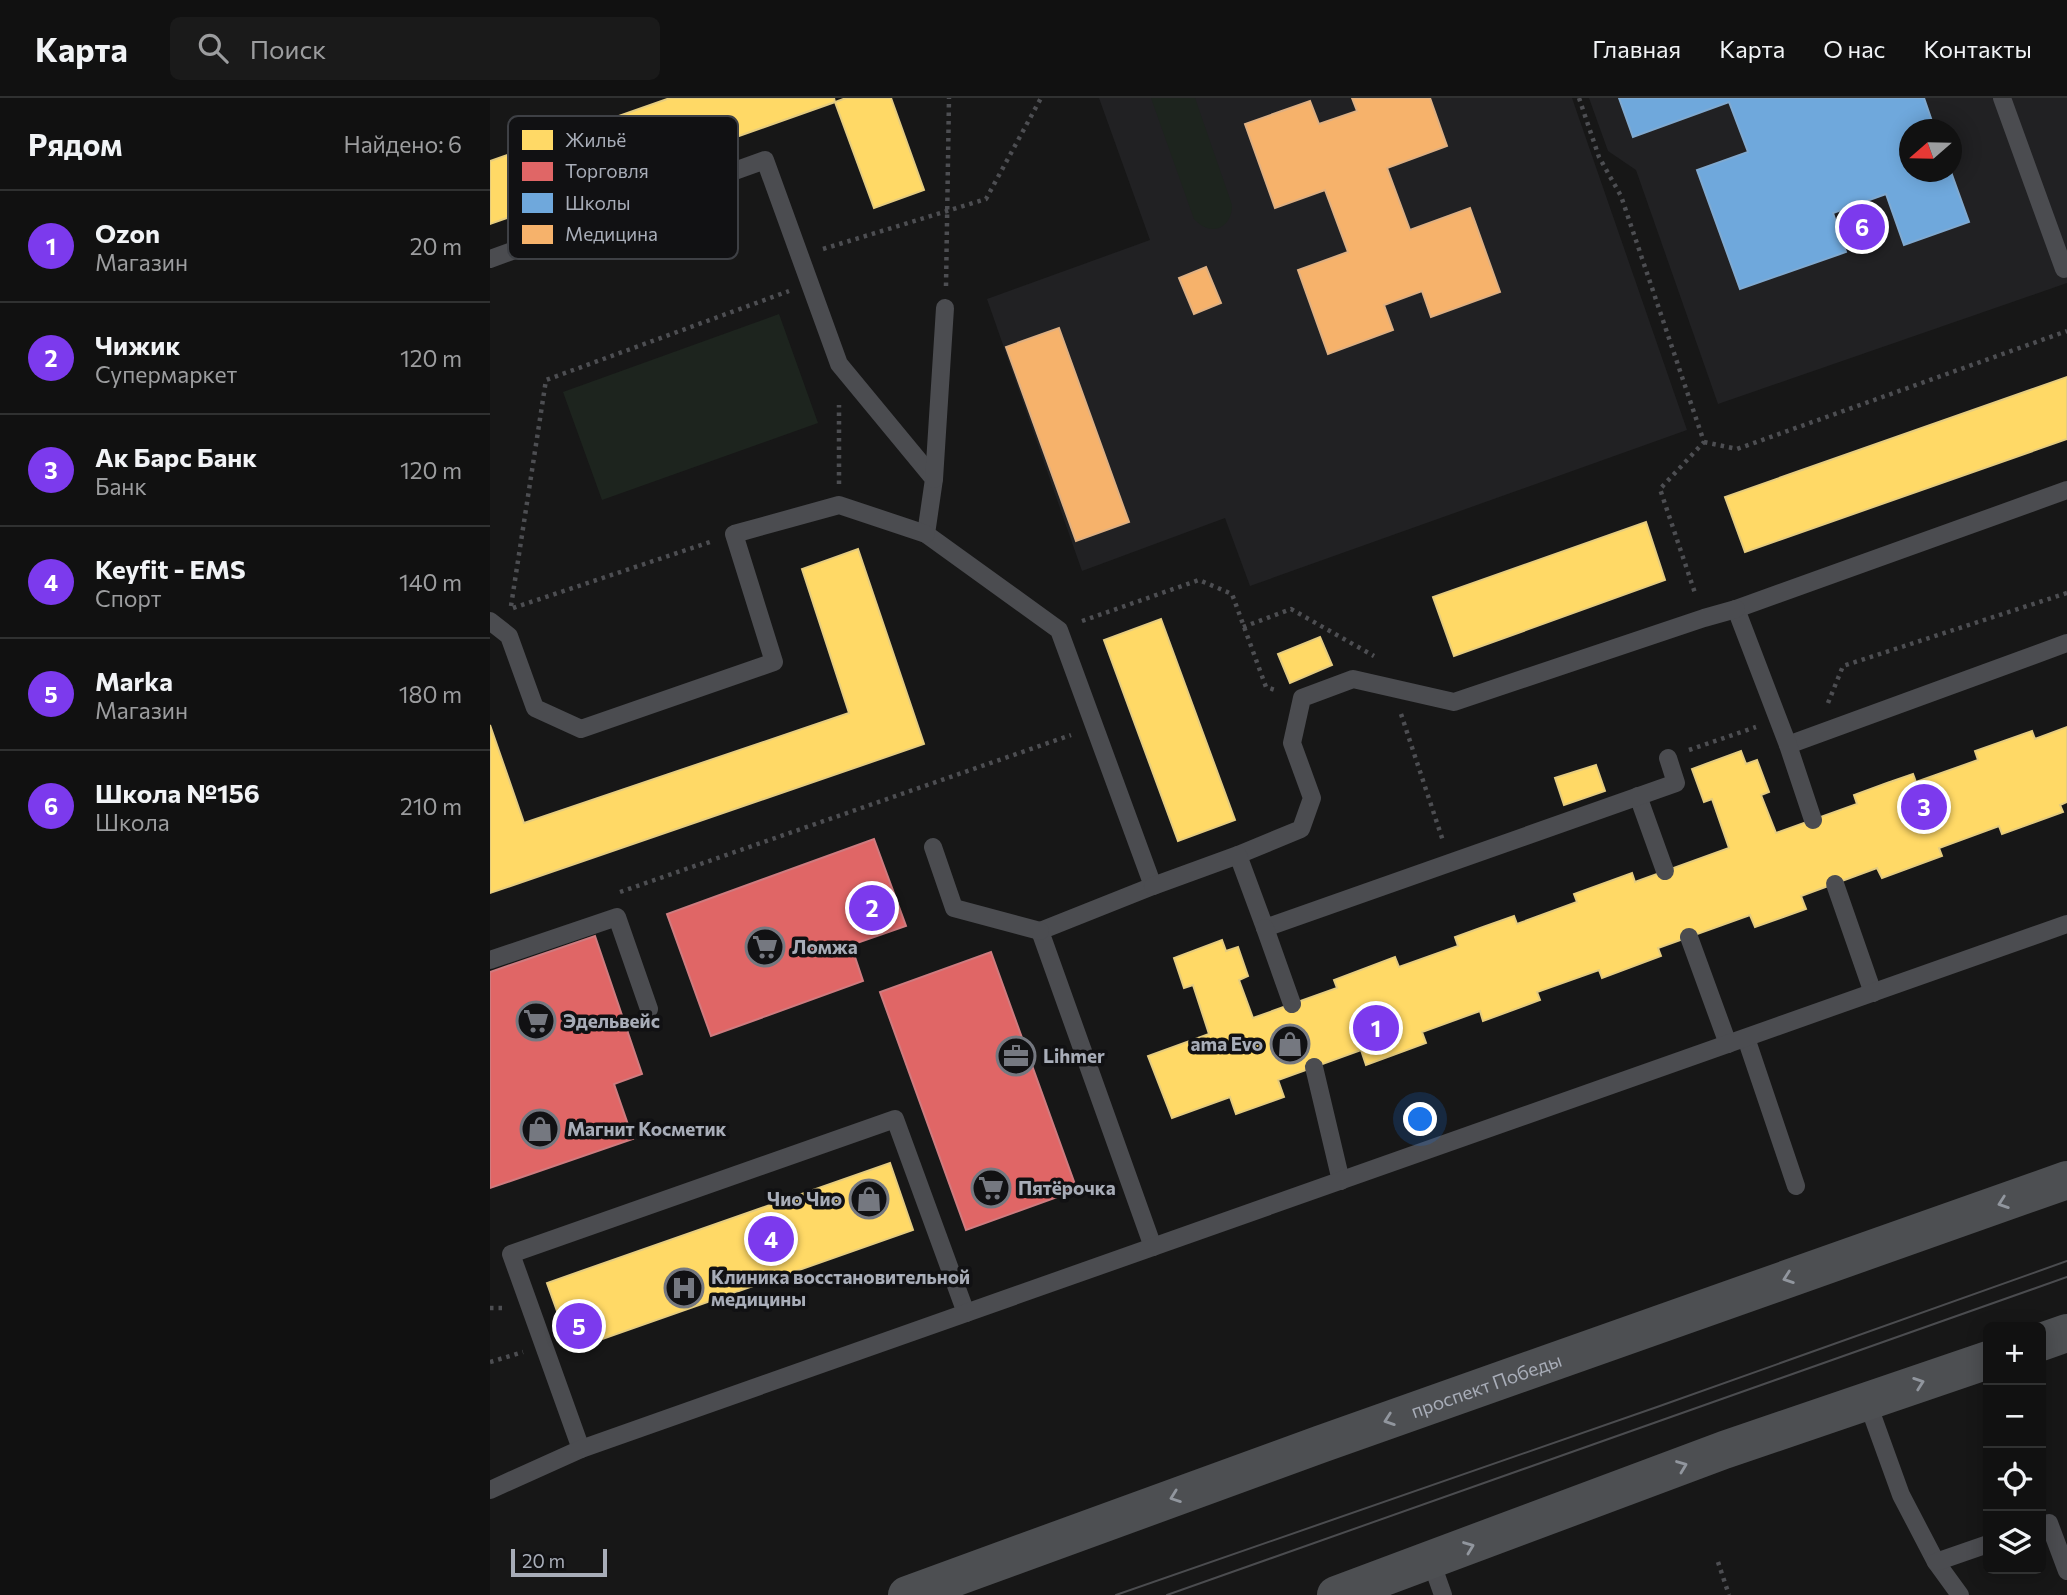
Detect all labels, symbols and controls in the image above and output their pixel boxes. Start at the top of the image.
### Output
search box [170,17,660,80]
text: Карта [35,28,128,69]
icon: search [194,29,232,67]
text: Поиск [250,33,326,64]
text: Главная [1592,34,1681,63]
text: Карта [1719,34,1785,63]
text: О нас [1823,34,1885,63]
text: Контакты [1923,34,2032,63]
legend [508,116,738,259]
north arrow [1899,119,1962,182]
text: Рядом [28,125,122,162]
text: Жильё [565,128,626,151]
text: Найдено: 6 [343,130,462,158]
text: Торговля [565,159,649,182]
text: Школы [565,191,631,214]
pin: 6 [1839,201,1885,253]
text: Ozon [95,217,160,248]
text: Медицина [565,222,658,245]
text: 1 [46,232,56,260]
text: 20 m [410,232,462,260]
text: Магазин [95,248,188,276]
text: Чижик [95,329,180,360]
text: 2 [44,344,58,372]
text: 120 m [400,344,462,372]
text: Супермаркет [95,360,237,388]
text: Ак Барс Банк [95,441,257,472]
text: 3 [44,456,58,484]
text: 120 m [400,456,462,484]
text: Банк [95,472,147,500]
text: Keyfit - EMS [95,553,246,584]
text: 4 [44,568,58,596]
text: 140 m [399,568,462,596]
text: Спорт [95,584,162,612]
text: Marka [95,665,173,696]
text: 5 [44,680,58,708]
text: 180 m [399,680,462,708]
text: Магазин [95,696,188,724]
text: Школа №156 [95,777,260,808]
pin: 3 [1901,781,1947,833]
text: 6 [44,792,58,820]
text: 210 m [400,792,462,820]
text: Школа [95,808,170,836]
pin: 2 [849,882,895,934]
supermarket icon: Ломжа [744,926,786,968]
place label: Ломжа [792,935,858,958]
supermarket icon: Эдельвейс [515,1000,557,1042]
pin: 1 [1353,1002,1399,1054]
place label: Эдельвейс [563,1009,660,1032]
shop icon: ama Evo [1269,1023,1311,1065]
place label: ama Evo [1191,1032,1263,1055]
office icon: Lihmer [995,1035,1037,1077]
place label: Lihmer [1043,1044,1105,1067]
your location [1403,1102,1437,1136]
shop icon: Магнит Косметик [519,1108,561,1150]
place label: Магнит Косметик [567,1117,726,1140]
supermarket icon: Пятёрочка [970,1167,1012,1209]
place label: Пятёрочка [1018,1176,1116,1199]
shop icon: Чио Чио [848,1178,890,1220]
place label: Чио Чио [767,1187,842,1210]
one-way arrow [1997,1195,2009,1209]
pin: 4 [748,1213,794,1265]
place label: Клиника восстановительной медицины [711,1265,970,1310]
hospital icon: Клиника восстановительной медицины [663,1267,705,1309]
one-way arrow [1783,1270,1795,1284]
pin: 5 [556,1300,602,1352]
map controls [1983,1322,2046,1574]
button: + [1983,1322,2046,1385]
street label: проспект Победы [1408,1348,1565,1422]
one-way arrow [1913,1377,1925,1391]
button: − [1983,1385,2046,1448]
one-way arrow [1383,1412,1395,1426]
button: locate [1983,1448,2046,1511]
one-way arrow [1675,1461,1687,1475]
one-way arrow [1169,1489,1181,1503]
button: layers [1983,1511,2046,1574]
one-way arrow [1462,1541,1474,1555]
scale bar [511,1546,607,1578]
text: 20 m [522,1549,565,1572]

